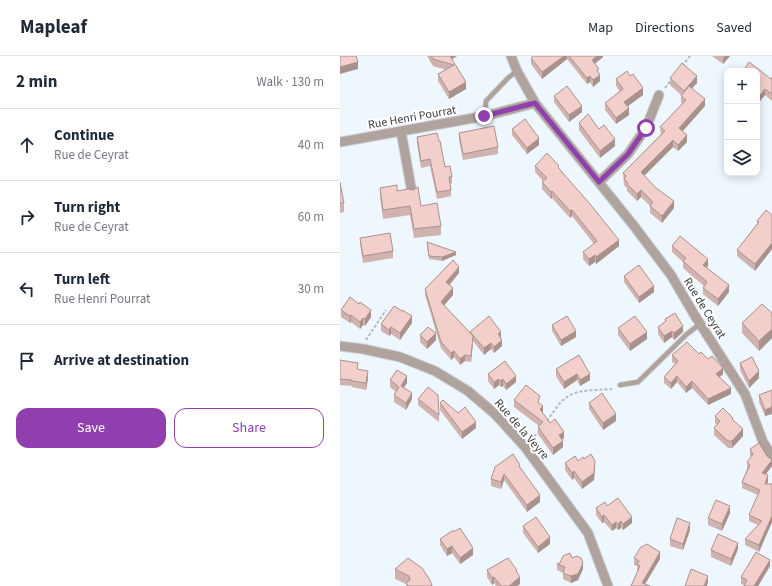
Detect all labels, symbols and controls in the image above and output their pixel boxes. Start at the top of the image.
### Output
text: Mapleaf [20,14,87,41]
text: Map [588,18,613,38]
text: Directions [635,18,694,38]
text: Saved [716,18,752,38]
map controls [724,68,760,176]
button: + [724,68,760,104]
text: 2 min [16,70,57,94]
text: Walk · 130 m [256,73,324,91]
street label: Rue Henri Pourrat [367,101,457,134]
button: − [724,104,760,140]
route end [475,107,493,125]
route start [637,119,655,137]
text: Continue [54,125,114,146]
icon: ahead [16,134,38,156]
text: 40 m [298,136,324,154]
button: layers [724,140,760,176]
text: Rue de Ceyrat [54,146,129,164]
text: Turn right [54,197,120,218]
icon: right [16,206,38,228]
text: 60 m [298,208,324,226]
text: Rue de Ceyrat [54,218,129,236]
text: Turn left [54,269,110,290]
street label: Rue de Ceyrat [679,274,730,342]
icon: left [16,278,38,300]
text: 30 m [298,280,324,298]
text: Rue Henri Pourrat [54,290,151,308]
icon: arrive [16,350,38,372]
text: Arrive at destination [54,350,189,371]
street label: Rue de la Veyre [490,395,553,464]
button: Save [16,408,166,448]
button: Share [174,408,324,448]

